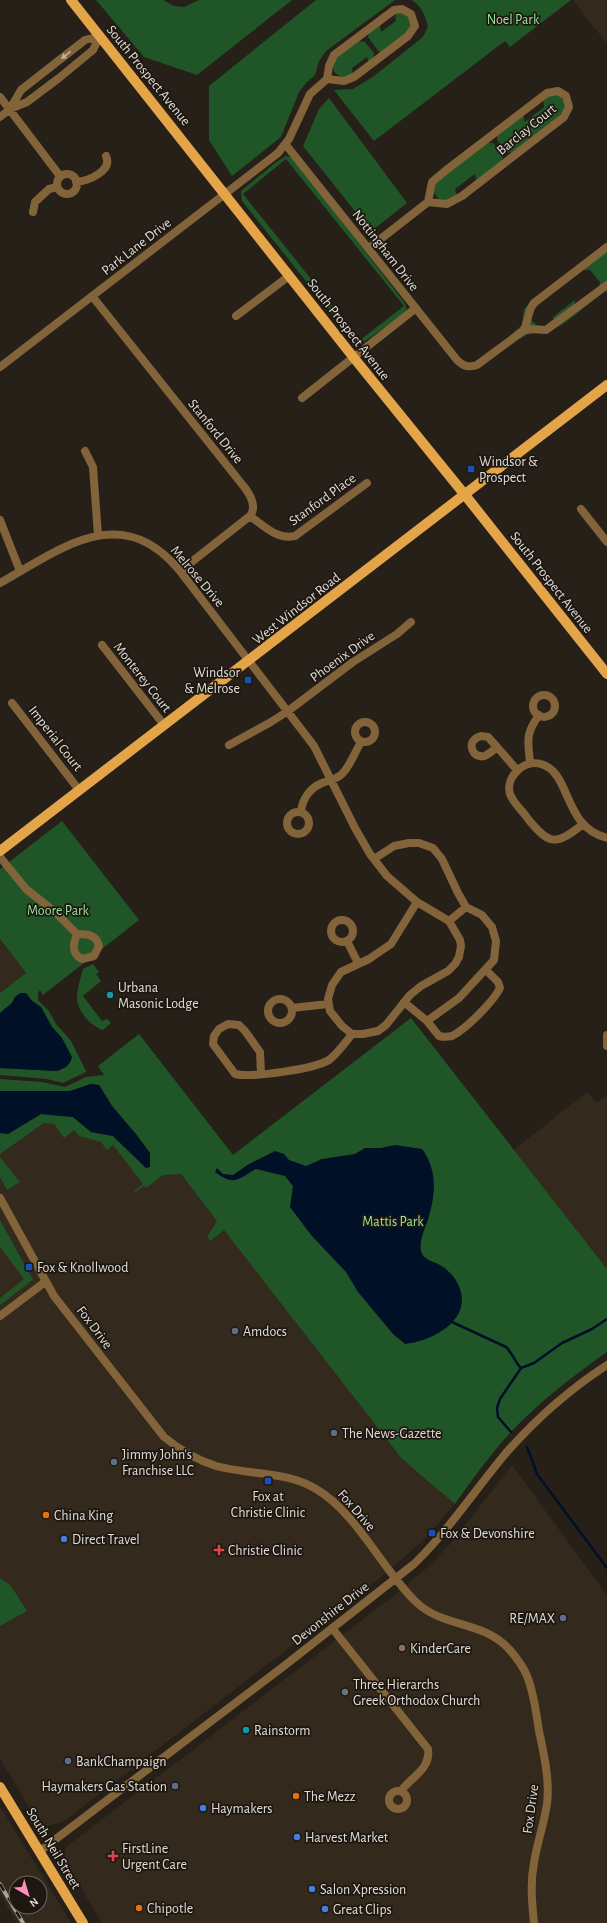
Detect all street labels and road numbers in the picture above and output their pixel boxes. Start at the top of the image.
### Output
street label: South Prospect Avenue [104,23,193,128]
street label: Barclay Court [494,101,559,158]
street label: Nottingham Drive [349,207,421,294]
street label: Park Lane Drive [99,215,174,278]
street label: South Prospect Avenue [304,276,392,383]
street label: Stanford Drive [185,397,245,467]
street label: Stanford Place [287,471,358,528]
street label: South Prospect Avenue [507,529,595,636]
street label: Melrose Drive [168,543,227,610]
street label: West Windsor Road [250,570,343,647]
street label: Phoenix Drive [308,629,377,685]
street label: Monterey Court [111,640,174,716]
street label: Imperial Court [26,703,85,774]
street label: Fox Drive [74,1304,115,1352]
street label: Fox Drive [335,1487,378,1534]
street label: Devonshire Drive [289,1580,372,1648]
street label: Fox Drive [521,1784,541,1835]
street label: South Neil Street [23,1805,83,1892]

